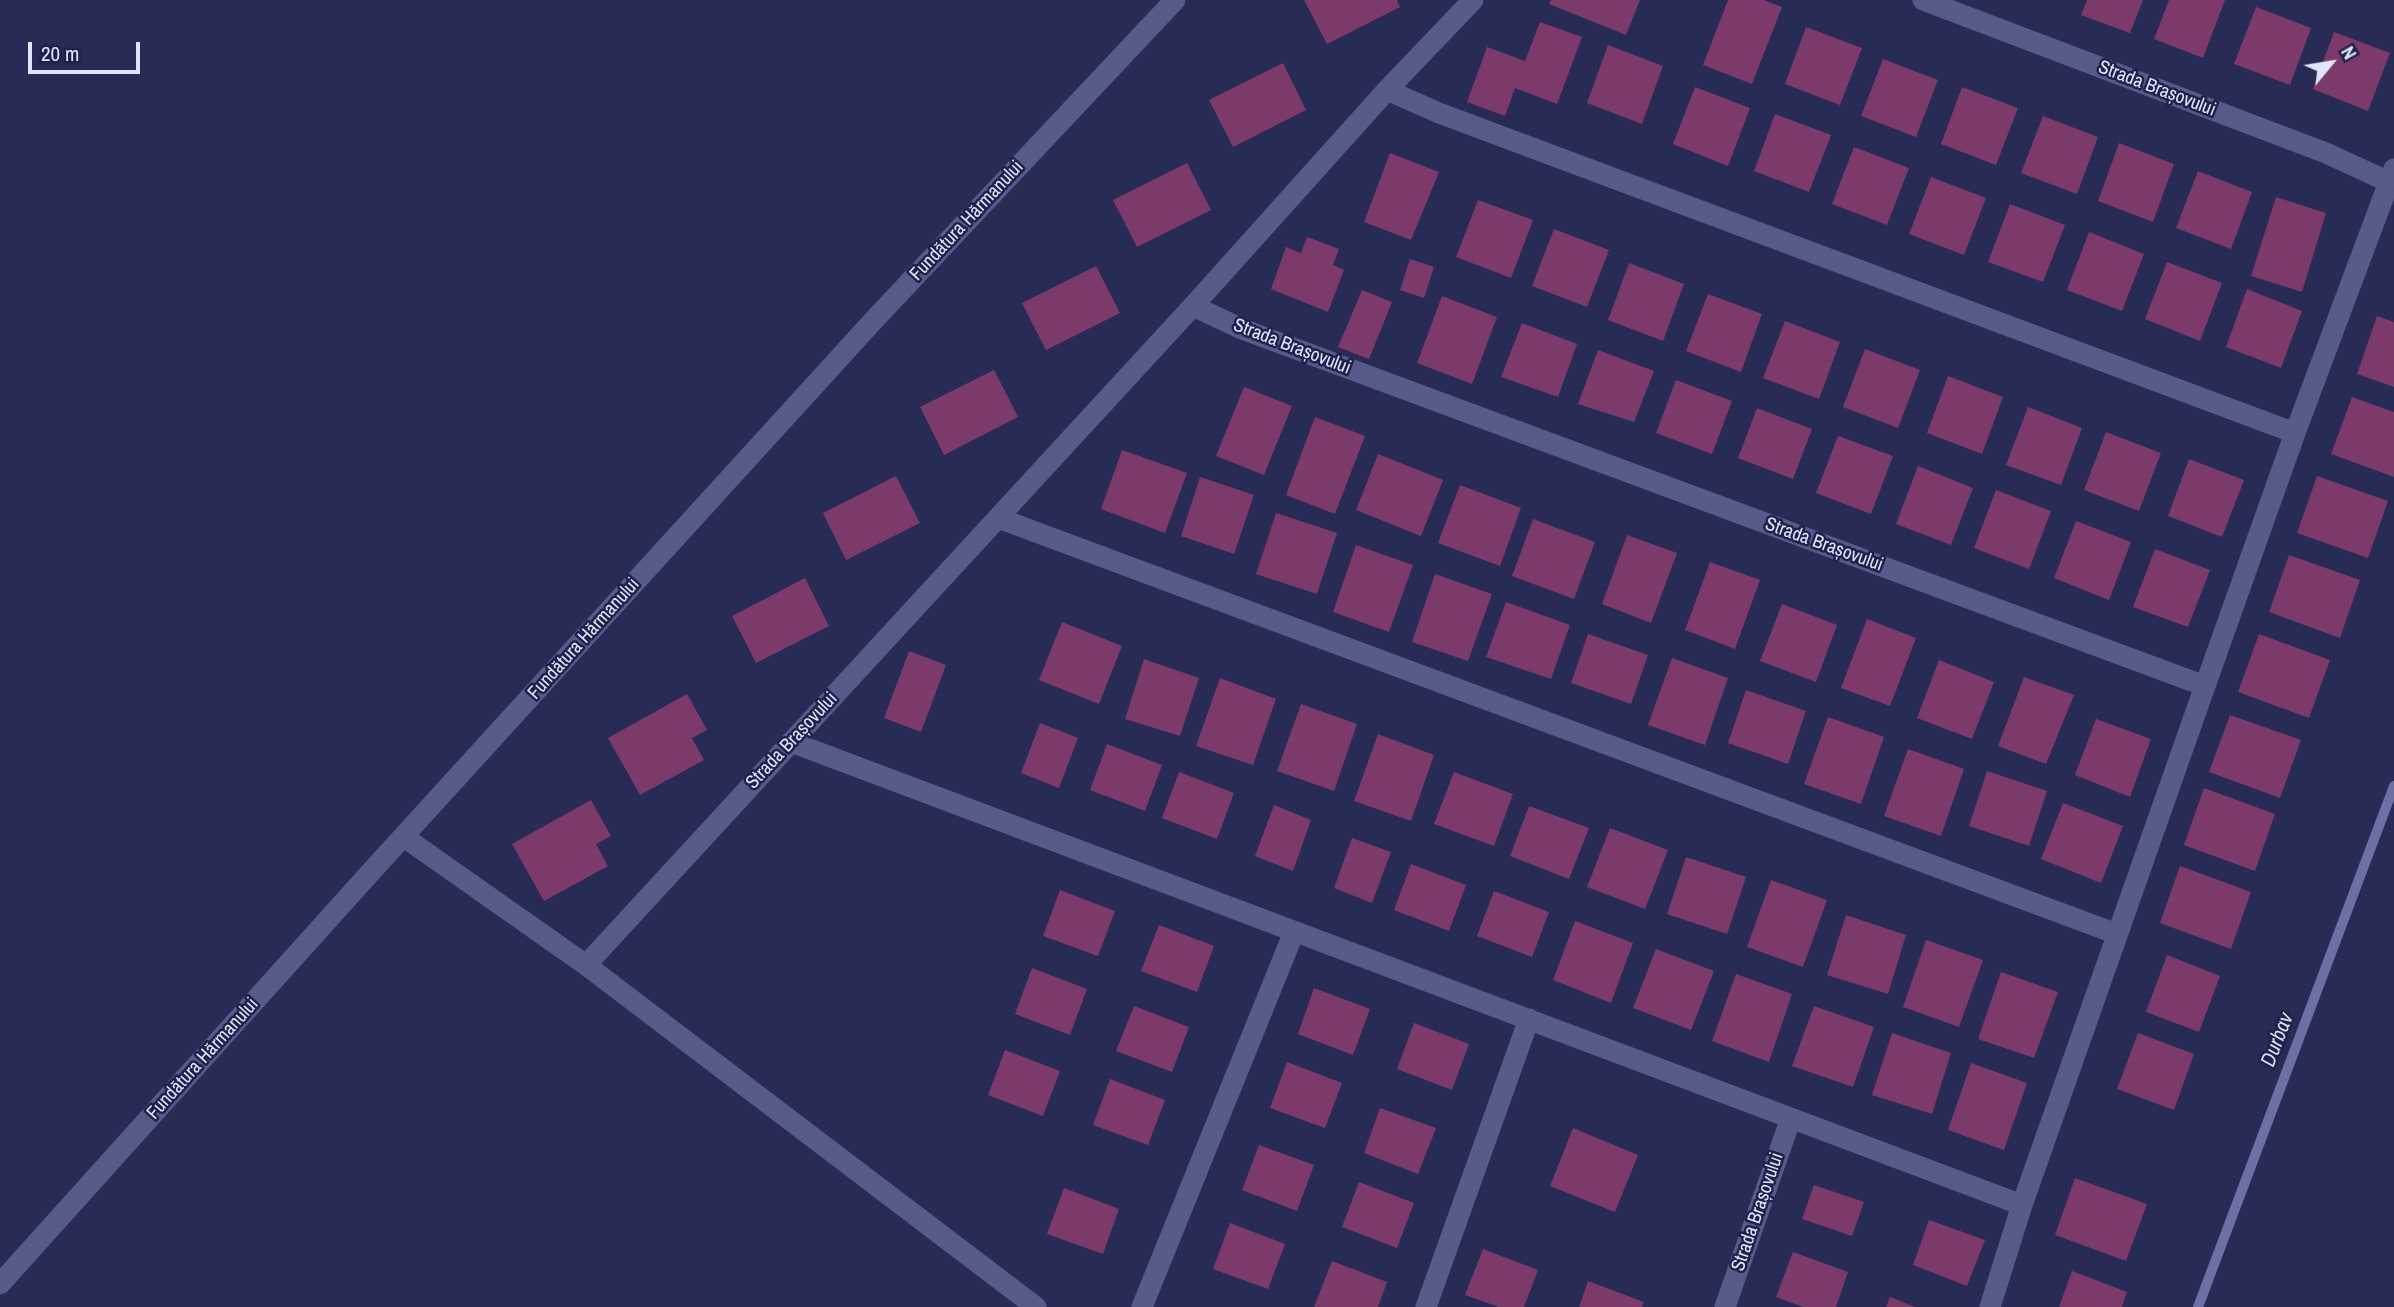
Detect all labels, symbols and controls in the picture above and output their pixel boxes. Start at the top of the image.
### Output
scale bar [32,28,144,72]
north arrow [2296,28,2366,98]
text: 20 m [41,39,79,68]
text: N [2335,41,2363,64]
street label: Strada Brașovului [2095,56,2219,122]
street label: Fundătura Hărmanului [906,156,1028,286]
street label: Strada Brașovului [1230,314,1354,380]
street label: Strada Brașovului [1762,513,1886,577]
street label: Fundătura Hărmanului [523,573,645,705]
street label: Strada Brașovului [741,688,843,794]
street label: Fundătura Hărmanului [142,993,264,1125]
water label: Durbav [2256,1010,2300,1070]
street label: Strada Brașovului [1727,1150,1789,1274]

